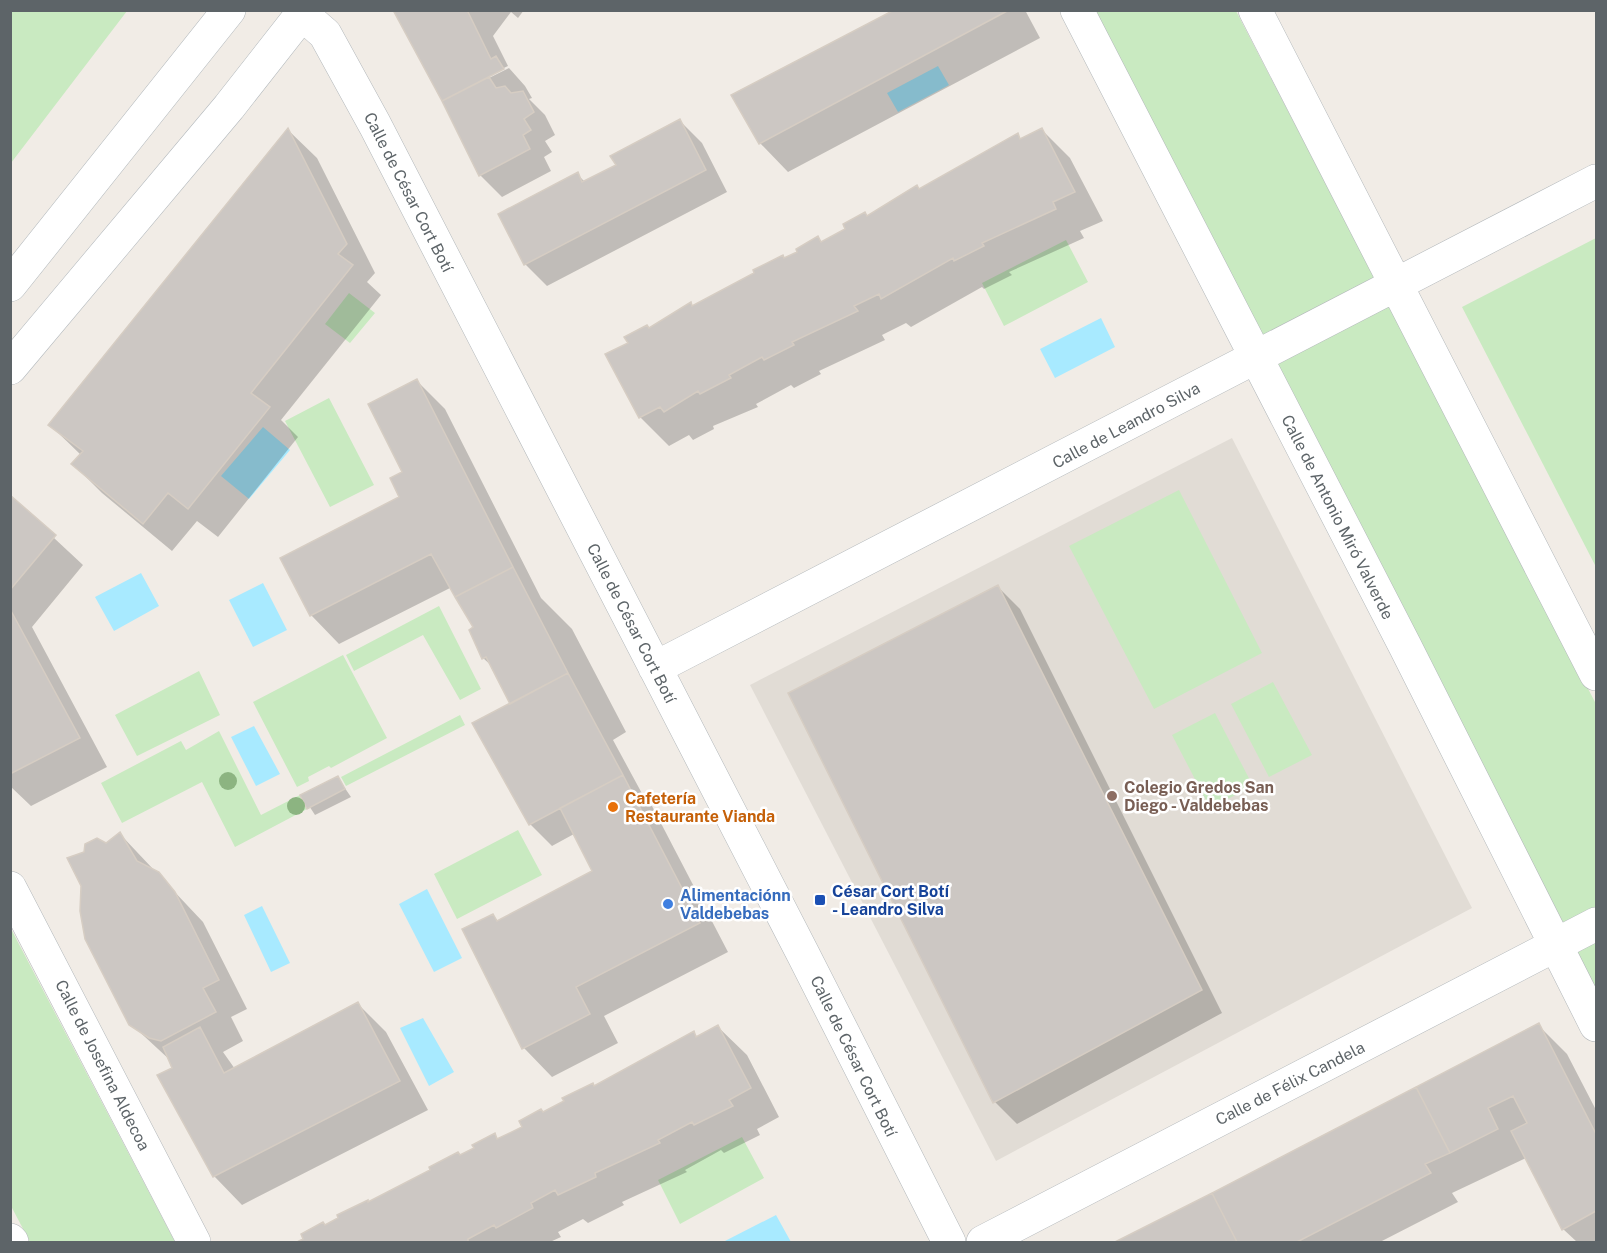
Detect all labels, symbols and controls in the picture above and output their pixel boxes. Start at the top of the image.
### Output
street label: Calle de César Cort Botí [360,109,458,276]
street label: Calle de Leandro Silva [1049,378,1203,472]
street label: Calle de Antonio Miró Valverde [1278,412,1398,623]
street label: Calle de César Cort Botí [583,540,681,707]
place label: Colegio Gredos San Diego - Valdebebas [1124,778,1274,815]
place label: Cafetería Restaurante Vianda [625,789,775,826]
marker: Colegio Gredos San Diego - Valdebebas [1105,789,1119,803]
marker: Cafetería Restaurante Vianda [606,800,620,814]
place label: César Cort Botí - Leandro Silva [832,882,950,919]
place label: Alimentaciónn Valdebebas [680,886,791,923]
marker: César Cort Botí - Leandro Silva [813,893,827,907]
marker: Alimentaciónn Valdebebas [661,897,675,911]
street label: Calle de César Cort Botí [806,973,901,1141]
street label: Calle de Josefina Aldecoa [51,977,154,1154]
street label: Calle de Félix Candela [1212,1038,1368,1129]

